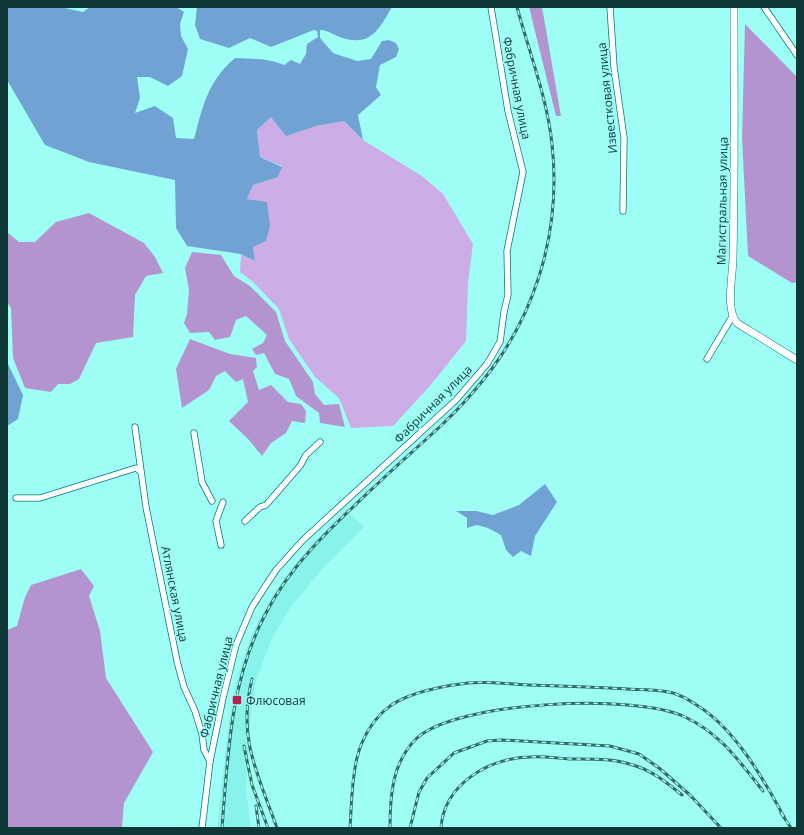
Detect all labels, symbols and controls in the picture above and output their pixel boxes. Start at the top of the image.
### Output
street label: Фабричная улица [499,35,535,141]
street label: Известковая улица [593,42,621,154]
street label: Магистральная улица [712,137,732,265]
street label: Фабричная улица [390,361,476,447]
street label: Атлянская улица [157,545,193,643]
street label: Фабричная улица [195,634,237,740]
place label: Флюсовая [246,692,306,709]
marker: Флюсовая [231,694,243,706]

